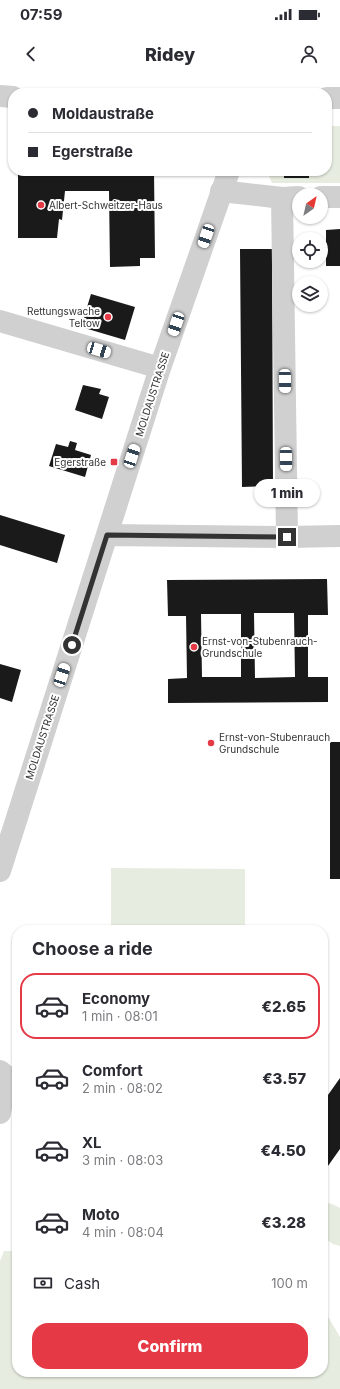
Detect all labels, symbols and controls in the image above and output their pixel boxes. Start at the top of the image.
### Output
text: 07:59 [20,5,62,24]
icon: back [20,43,42,65]
icon: person [298,43,320,65]
text: Ridey [145,44,195,65]
text: Moldaustraße [52,104,154,123]
text: Egerstraße [52,142,133,161]
north arrow [292,188,328,224]
map controls [292,188,328,312]
place label: Albert-Schweitzer-Haus [49,199,163,211]
marker: Albert-Schweitzer-Haus [36,200,46,210]
car [196,223,216,249]
button: locate [292,232,328,268]
button: layers [292,276,328,312]
place label: Rettungswache Teltow [27,305,100,329]
car [166,311,186,337]
marker: Rettungswache Teltow [103,312,113,322]
car [86,341,112,359]
street label: MOLDAUSTRASSE [133,350,171,438]
car [279,369,291,393]
car [123,443,141,469]
car [280,447,292,471]
place label: Egerstraße [54,456,106,468]
marker: Egerstraße [109,457,119,467]
callout: 1 min [254,479,320,507]
text: 1 min [271,485,303,501]
route end [278,528,296,546]
place label: Ernst-von-Stubenrauch- Grundschule [202,635,318,659]
route start [63,636,81,654]
marker: Ernst-von-Stubenrauch- Grundschule [189,642,199,652]
car [53,662,71,688]
street label: MOLDAUSTRASSE [23,693,61,781]
place label: Ernst-von-Stubenrauch Grundschule [219,731,330,755]
marker: Ernst-von-Stubenrauch Grundschule [206,738,216,748]
text: Choose a ride [32,938,153,959]
icon: car [34,988,70,1024]
text: Economy [82,989,150,1008]
text: €2.65 [262,997,306,1016]
text: 1 min · 08:01 [82,1008,158,1024]
icon: car [34,1060,70,1096]
text: Comfort [82,1061,143,1080]
text: €3.57 [262,1069,306,1088]
text: 2 min · 08:02 [82,1080,163,1096]
icon: car [34,1132,70,1168]
text: XL [82,1133,102,1152]
text: €4.50 [260,1141,306,1160]
text: 3 min · 08:03 [82,1152,163,1168]
icon: car [34,1204,70,1240]
text: Moto [82,1205,120,1224]
text: €3.28 [261,1213,306,1232]
text: 4 min · 08:04 [82,1224,164,1240]
icon: cash [32,1272,54,1294]
text: Cash [64,1274,100,1293]
text: 100 m [271,1275,308,1291]
button: Confirm [32,1323,308,1369]

